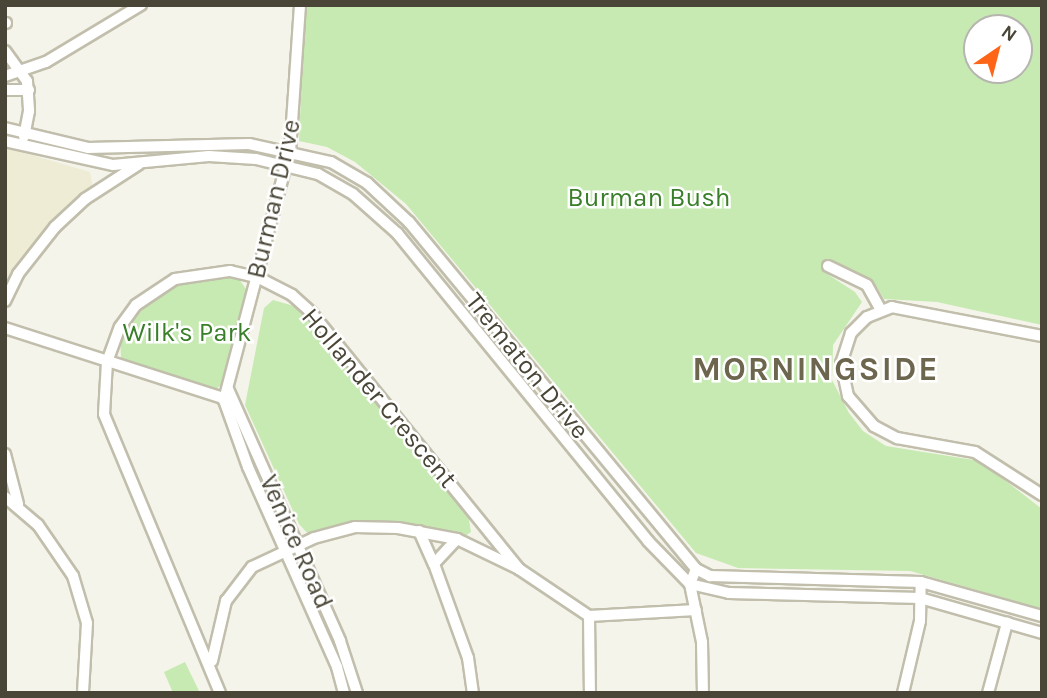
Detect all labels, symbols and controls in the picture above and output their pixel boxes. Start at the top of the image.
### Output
north arrow [963,14,1033,84]
text: N [997,21,1021,46]
street label: Burman Drive [241,116,307,282]
park label: Burman Bush [567,182,731,214]
street label: Trematon Drive [459,287,595,445]
street label: Hollander Crescent [295,302,463,494]
park label: Wilk's Park [122,317,252,349]
district label: MORNINGSIDE [694,350,938,390]
street label: Venice Road [253,470,339,614]

